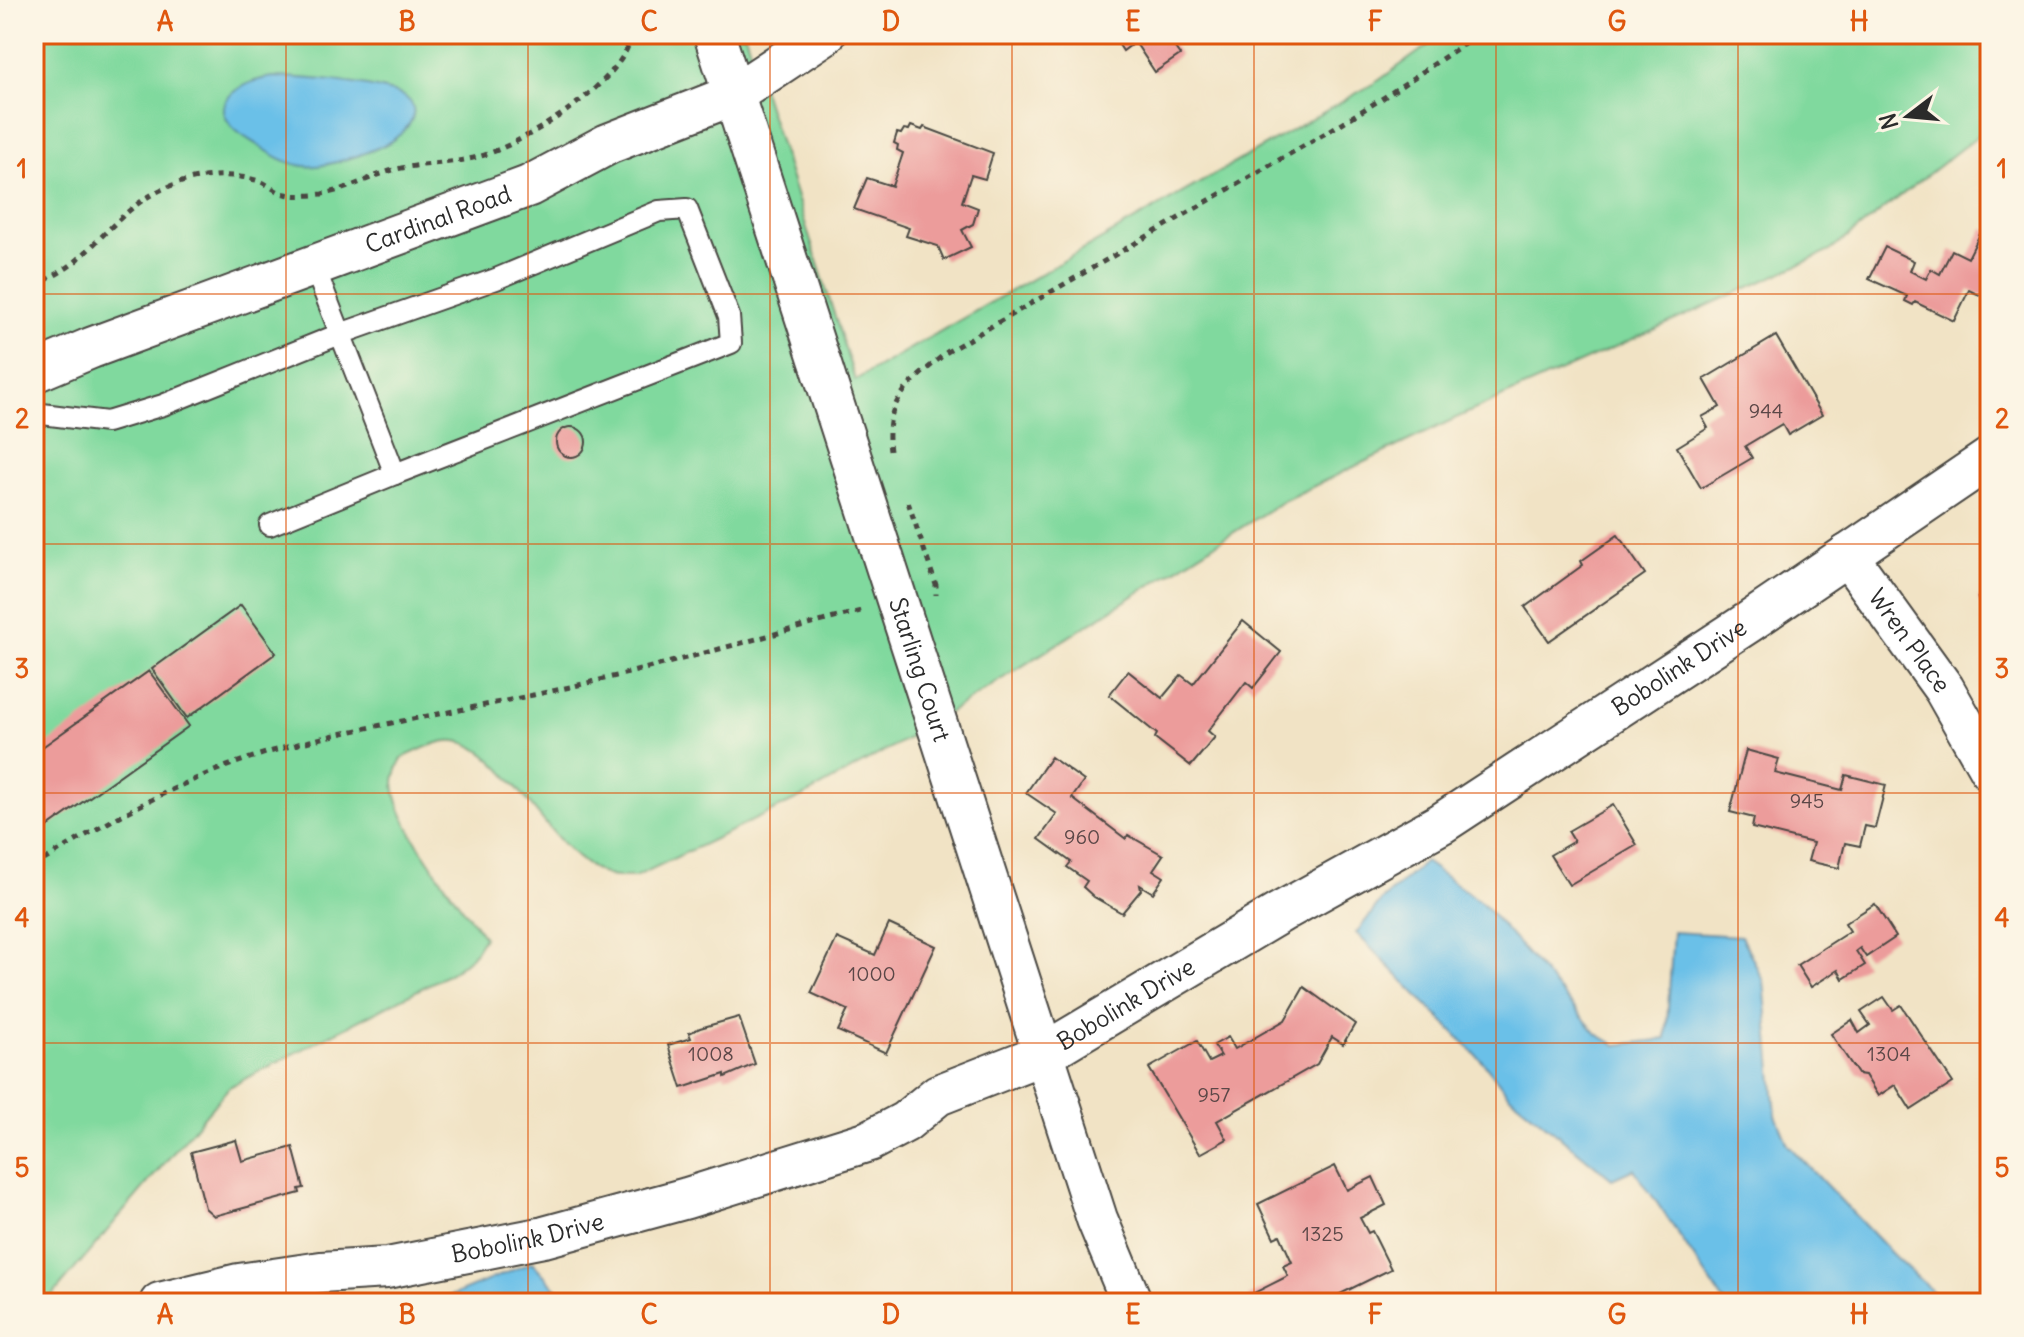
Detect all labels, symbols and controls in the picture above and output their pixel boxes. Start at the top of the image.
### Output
text: A [157,5,174,38]
text: B [398,5,416,38]
text: C [640,5,658,38]
text: D [882,5,900,38]
text: E [1125,5,1141,38]
text: F [1368,5,1383,38]
text: G [1608,5,1627,38]
text: H [1850,5,1868,38]
north arrow [1868,76,1948,156]
text: N [1873,110,1904,133]
text: 1 [17,152,27,185]
text: 1 [1997,152,2007,185]
street label: Cardinal Road [361,178,515,259]
house number: 944 [1749,398,1783,423]
text: 2 [15,402,29,435]
text: 2 [1995,402,2009,435]
street label: Wren Place [1862,582,1958,698]
street label: Starling Court [883,594,958,745]
street label: Bobolink Drive [1605,612,1752,722]
text: 3 [15,652,29,685]
text: 3 [1995,652,2009,685]
house number: 945 [1790,788,1824,813]
house number: 960 [1064,824,1100,849]
text: 4 [14,901,30,934]
text: 4 [1994,901,2010,934]
street label: Bobolink Drive [1051,951,1200,1056]
house number: 1000 [848,961,896,986]
house number: 1008 [688,1041,734,1066]
house number: 1304 [1867,1041,1911,1066]
house number: 957 [1198,1082,1231,1107]
text: 5 [15,1151,30,1184]
text: 5 [1995,1151,2010,1184]
street label: Bobolink Drive [449,1205,607,1269]
house number: 1325 [1302,1221,1344,1246]
text: A [157,1298,174,1331]
text: B [398,1298,416,1331]
text: C [640,1298,658,1331]
text: D [882,1298,900,1331]
text: E [1125,1298,1141,1331]
text: F [1368,1298,1383,1331]
text: G [1608,1298,1627,1331]
text: H [1850,1298,1868,1331]

